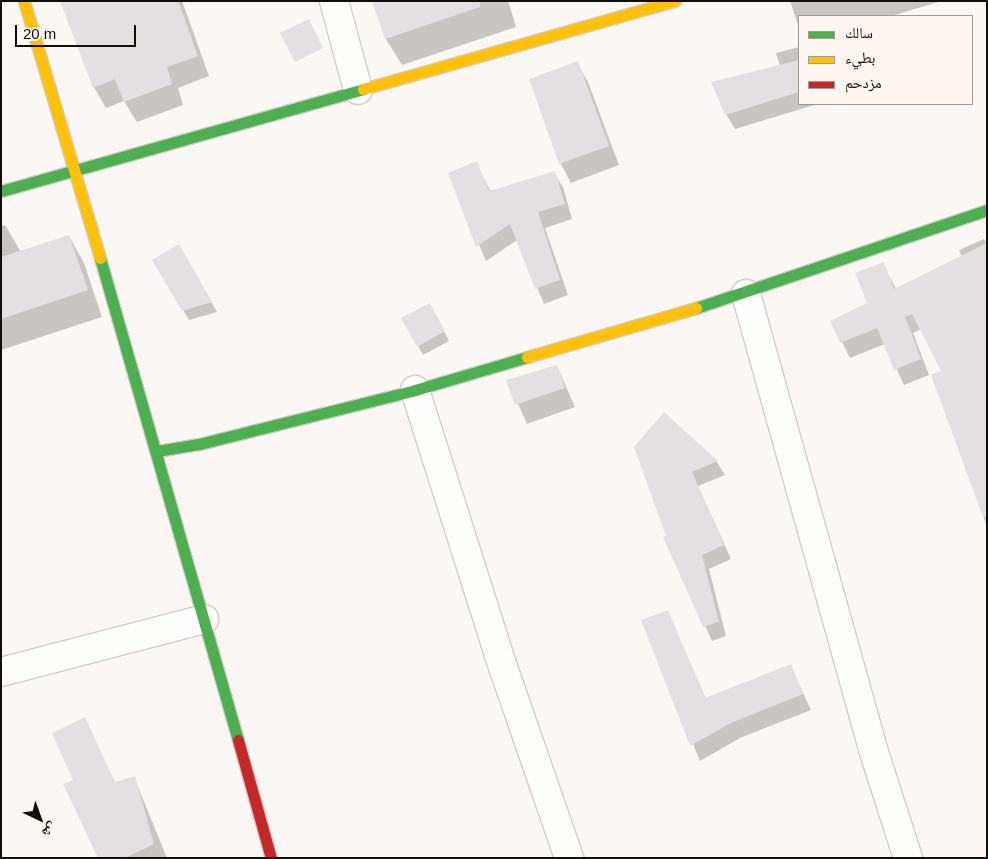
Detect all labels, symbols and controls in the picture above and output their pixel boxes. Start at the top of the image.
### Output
scale bar [18,15,139,47]
legend [798,15,973,105]
text: سالك [845,24,873,41]
text: 20 m [23,25,56,42]
text: بطيء [845,49,875,66]
text: مزدحم [845,74,882,91]
north arrow [15,794,65,844]
text: ش [39,819,61,841]

